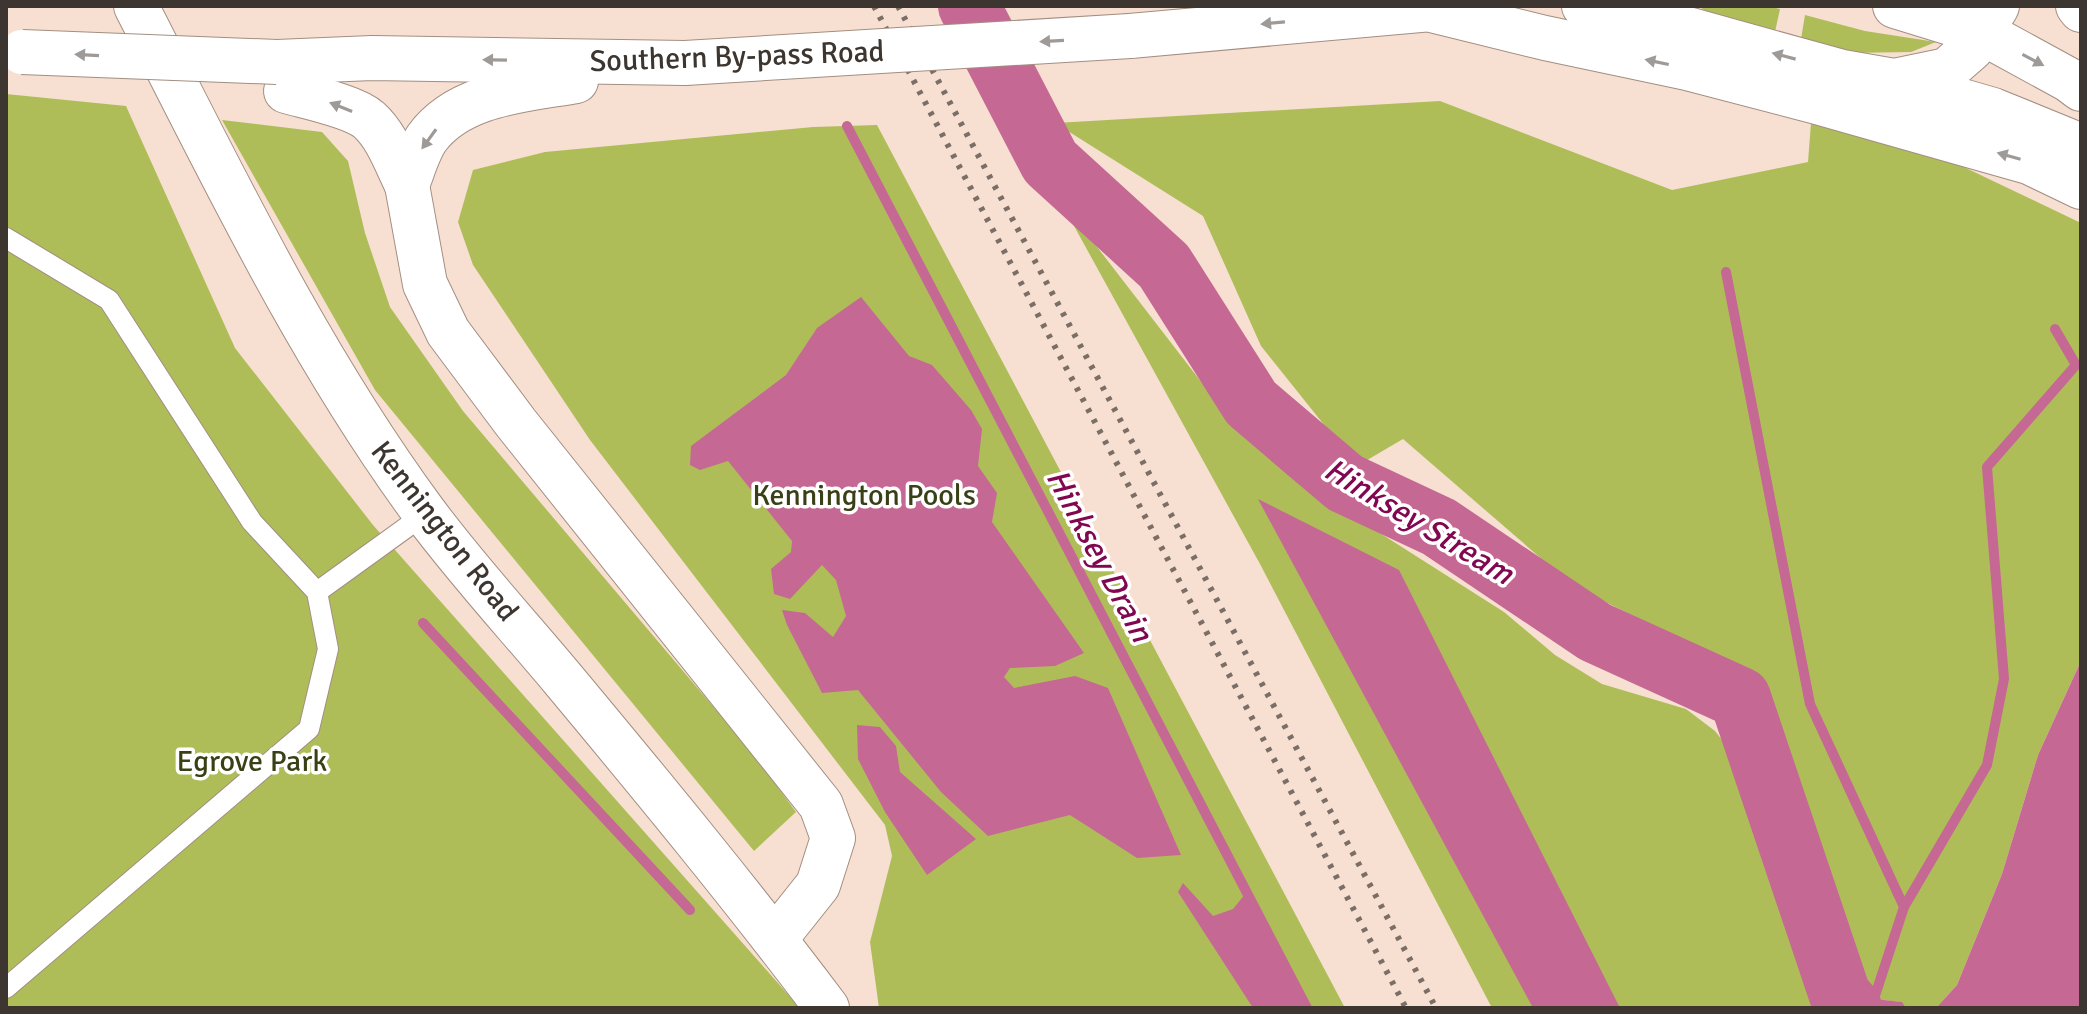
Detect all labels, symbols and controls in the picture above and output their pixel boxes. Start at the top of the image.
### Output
one-way arrow [1260,16,1285,29]
street label: Southern By-pass Road [589,33,885,80]
one-way arrow [1039,35,1064,48]
one-way arrow [74,49,99,62]
one-way arrow [1772,50,1797,62]
one-way arrow [2021,53,2044,66]
one-way arrow [482,54,507,66]
one-way arrow [1645,55,1670,68]
one-way arrow [329,101,353,114]
one-way arrow [421,128,437,150]
one-way arrow [1997,150,2022,162]
street label: Kennington Road [363,434,526,629]
water label: Hinksey Stream [1317,450,1521,594]
water label: Hinksey Drain [1038,462,1162,650]
park label: Kennington Pools [752,477,976,514]
park label: Egrove Park [177,743,327,780]

